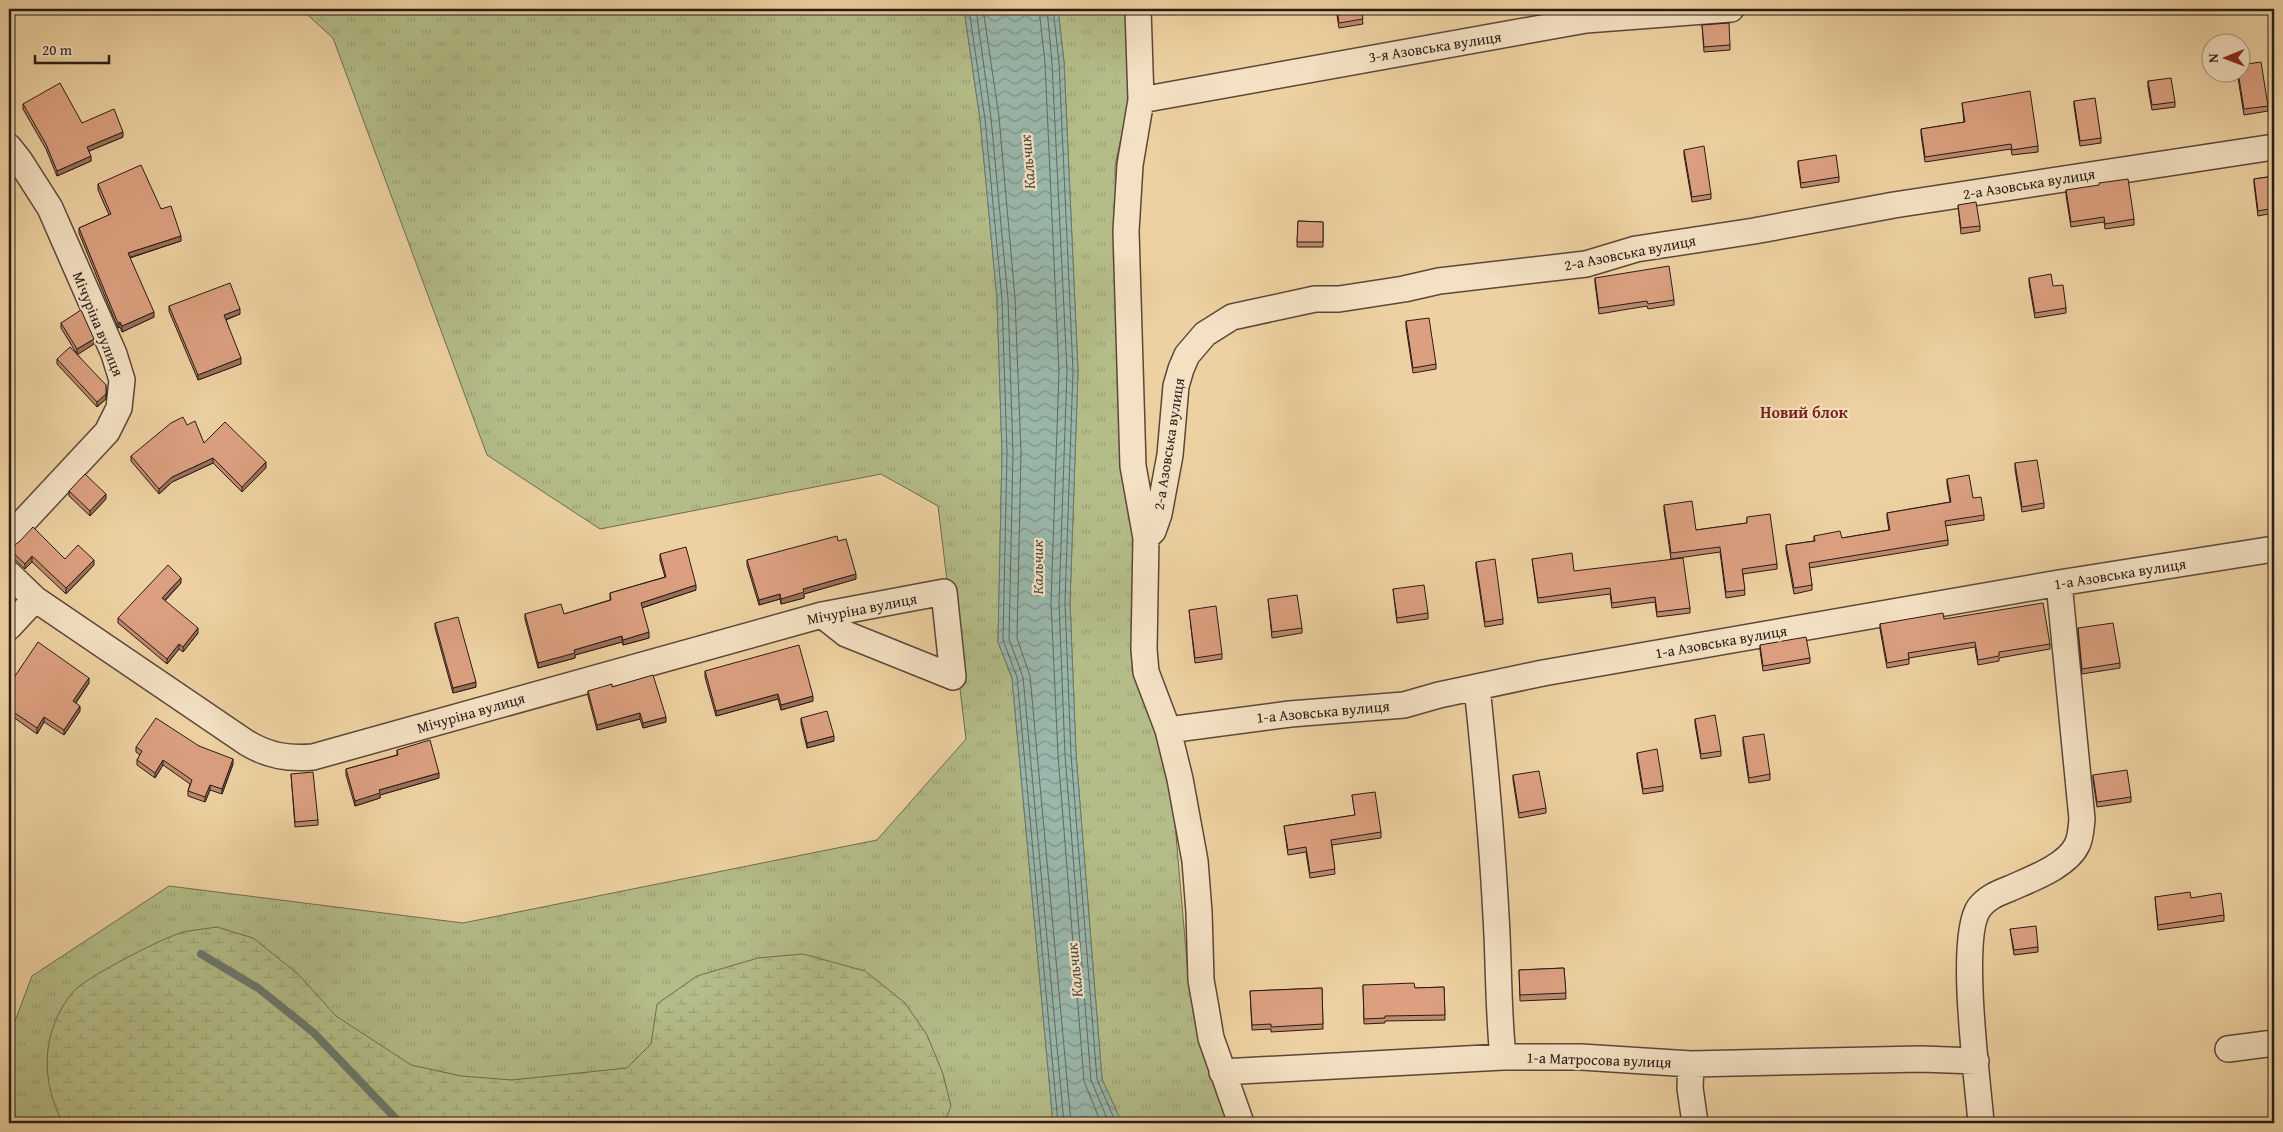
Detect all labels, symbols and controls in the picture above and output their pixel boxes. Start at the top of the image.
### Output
street label: 3-я Азовська вулиця [1367,26,1503,67]
scale bar [35,32,109,64]
north arrow [2200,32,2250,82]
text: 20 m [42,39,73,60]
text: N [2203,53,2223,63]
water label: Кальчик [1013,134,1041,190]
street label: 2-а Азовська вулиця [1961,163,2097,204]
street label: 2-а Азовська вулиця [1562,229,1698,276]
street label: Мічуріна вулиця [68,268,129,380]
street label: 2-а Азовська вулиця [1148,376,1189,512]
district label: Новий блок [1760,400,1849,424]
water label: Кальчик [1025,540,1049,594]
street label: 1-а Азовська вулиця [2052,553,2188,594]
street label: Мічуріна вулиця [805,588,919,629]
street label: 1-а Азовська вулиця [1653,619,1789,663]
street label: Мічуріна вулиця [414,687,528,738]
street label: 1-а Азовська вулиця [1255,695,1391,728]
water label: Кальчик [1059,941,1089,999]
street label: 1-а Матросова вулиця [1526,1046,1672,1073]

